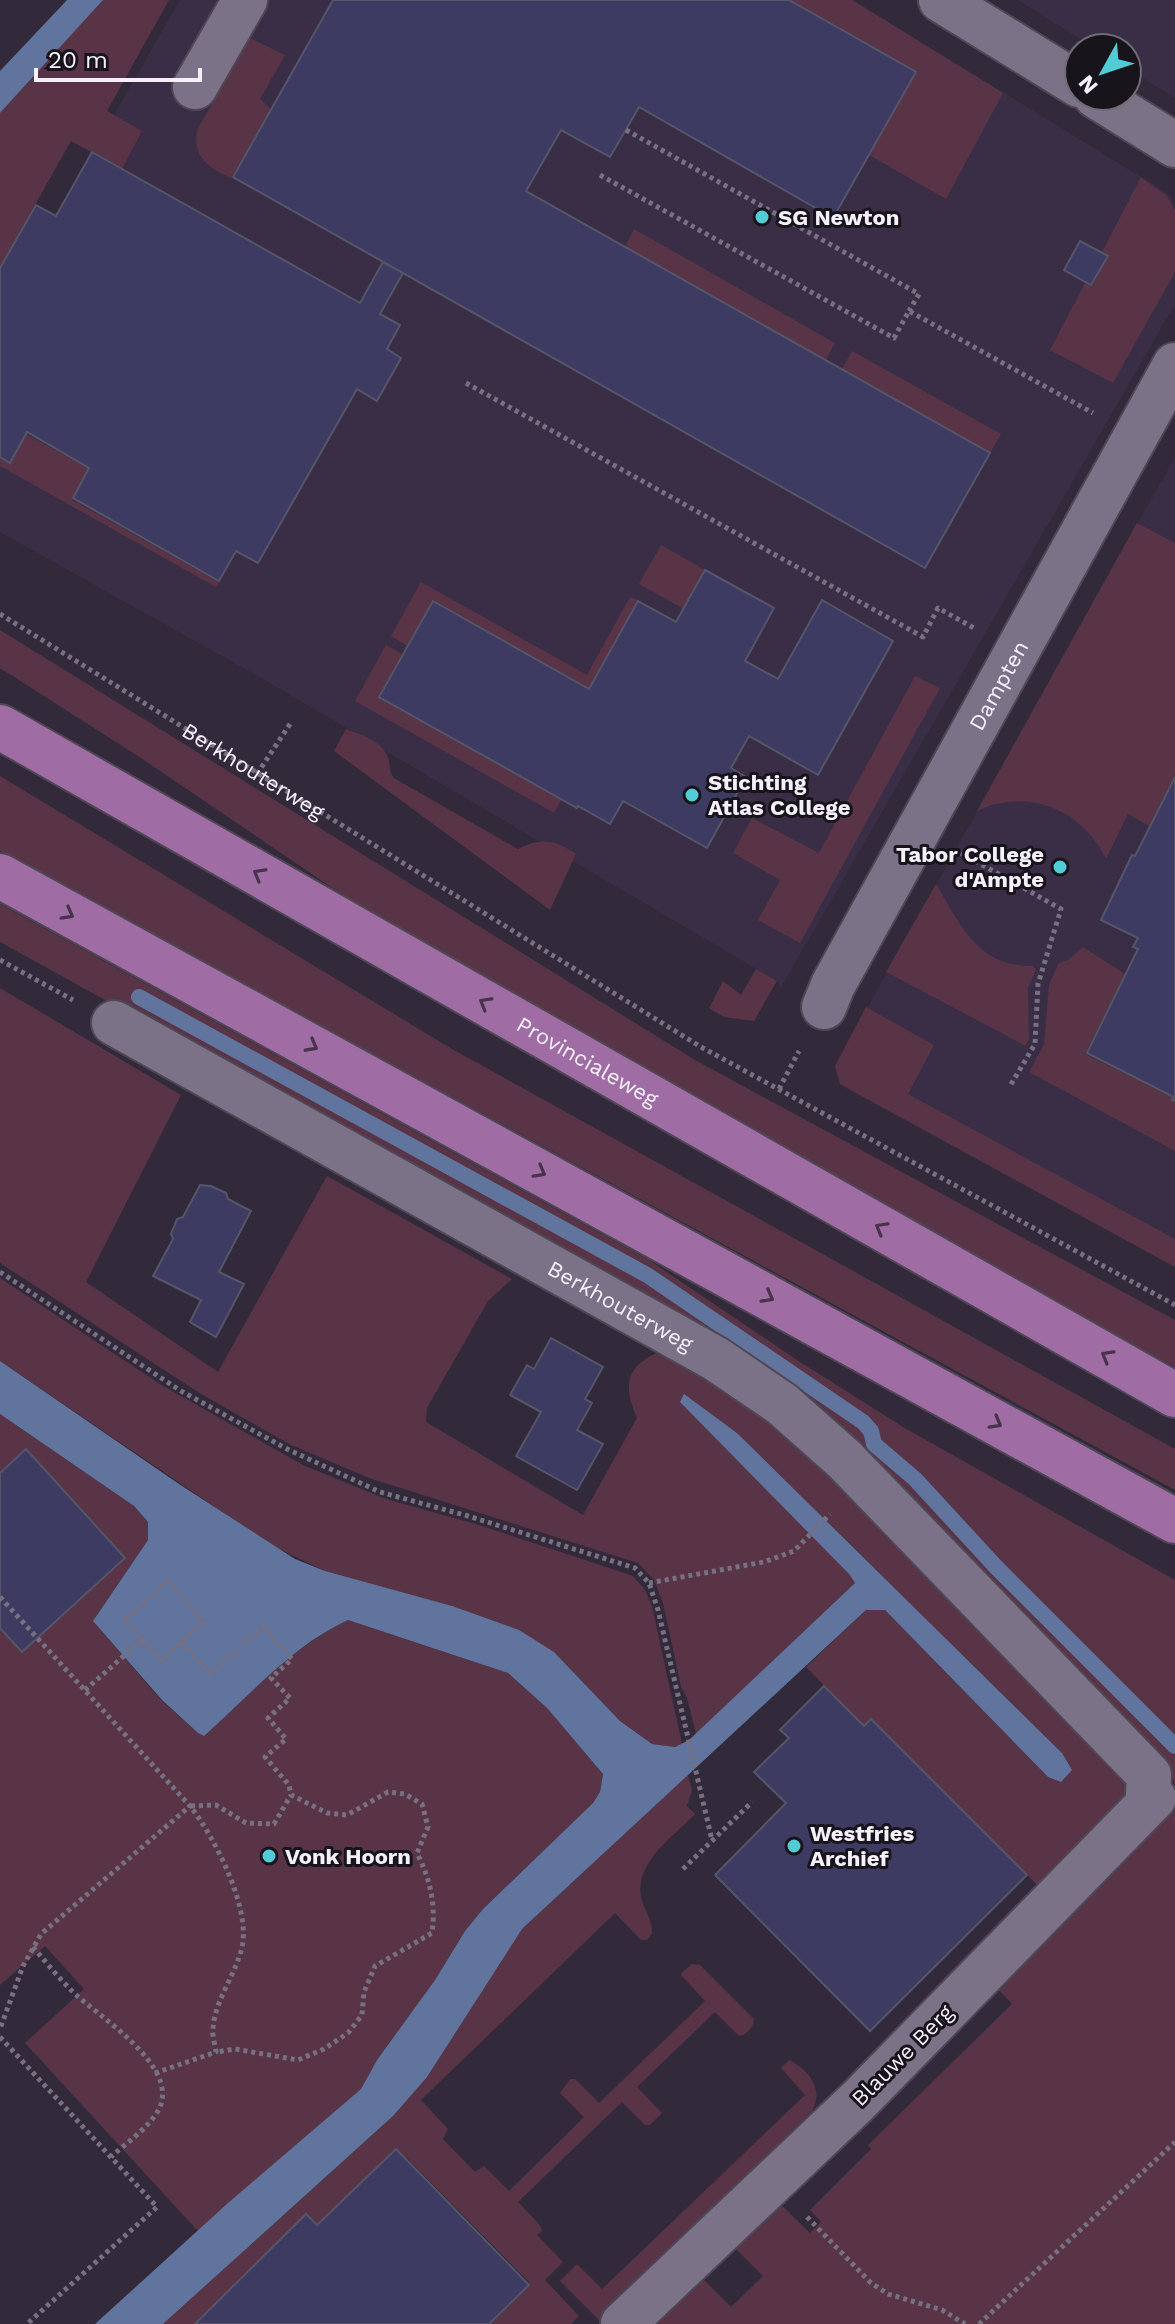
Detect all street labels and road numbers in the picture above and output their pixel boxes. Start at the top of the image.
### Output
street label: Dampten [964,636,1033,735]
street label: Berkhouterweg [178,718,329,824]
street label: Provincialeweg [512,1012,663,1112]
street label: Berkhouterweg [543,1256,697,1357]
street label: Blauwe Berg [847,1999,958,2111]

